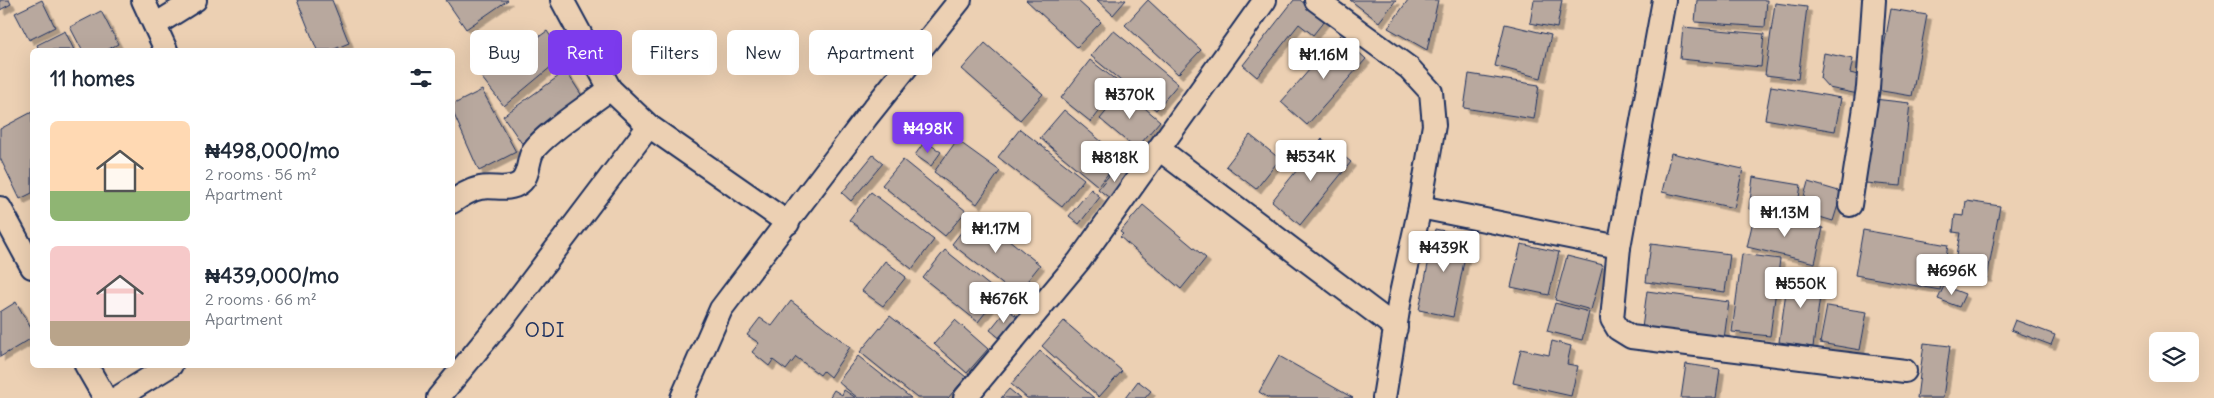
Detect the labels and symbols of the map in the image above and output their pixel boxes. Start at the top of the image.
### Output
pin: ₦1.16M [1283,38,1365,80]
pin: ₦370K [1095,78,1165,120]
pin: ₦498K [893,112,963,154]
pin: ₦818K [1080,140,1150,183]
pin: ₦534K [1276,140,1346,182]
pin: ₦1.13M [1744,196,1826,238]
pin: ₦1.17M [955,212,1037,254]
pin: ₦439K [1409,230,1479,273]
pin: ₦696K [1917,254,1987,296]
pin: ₦550K [1766,266,1836,309]
pin: ₦676K [969,282,1039,324]
district label: ODI [525,317,565,342]

